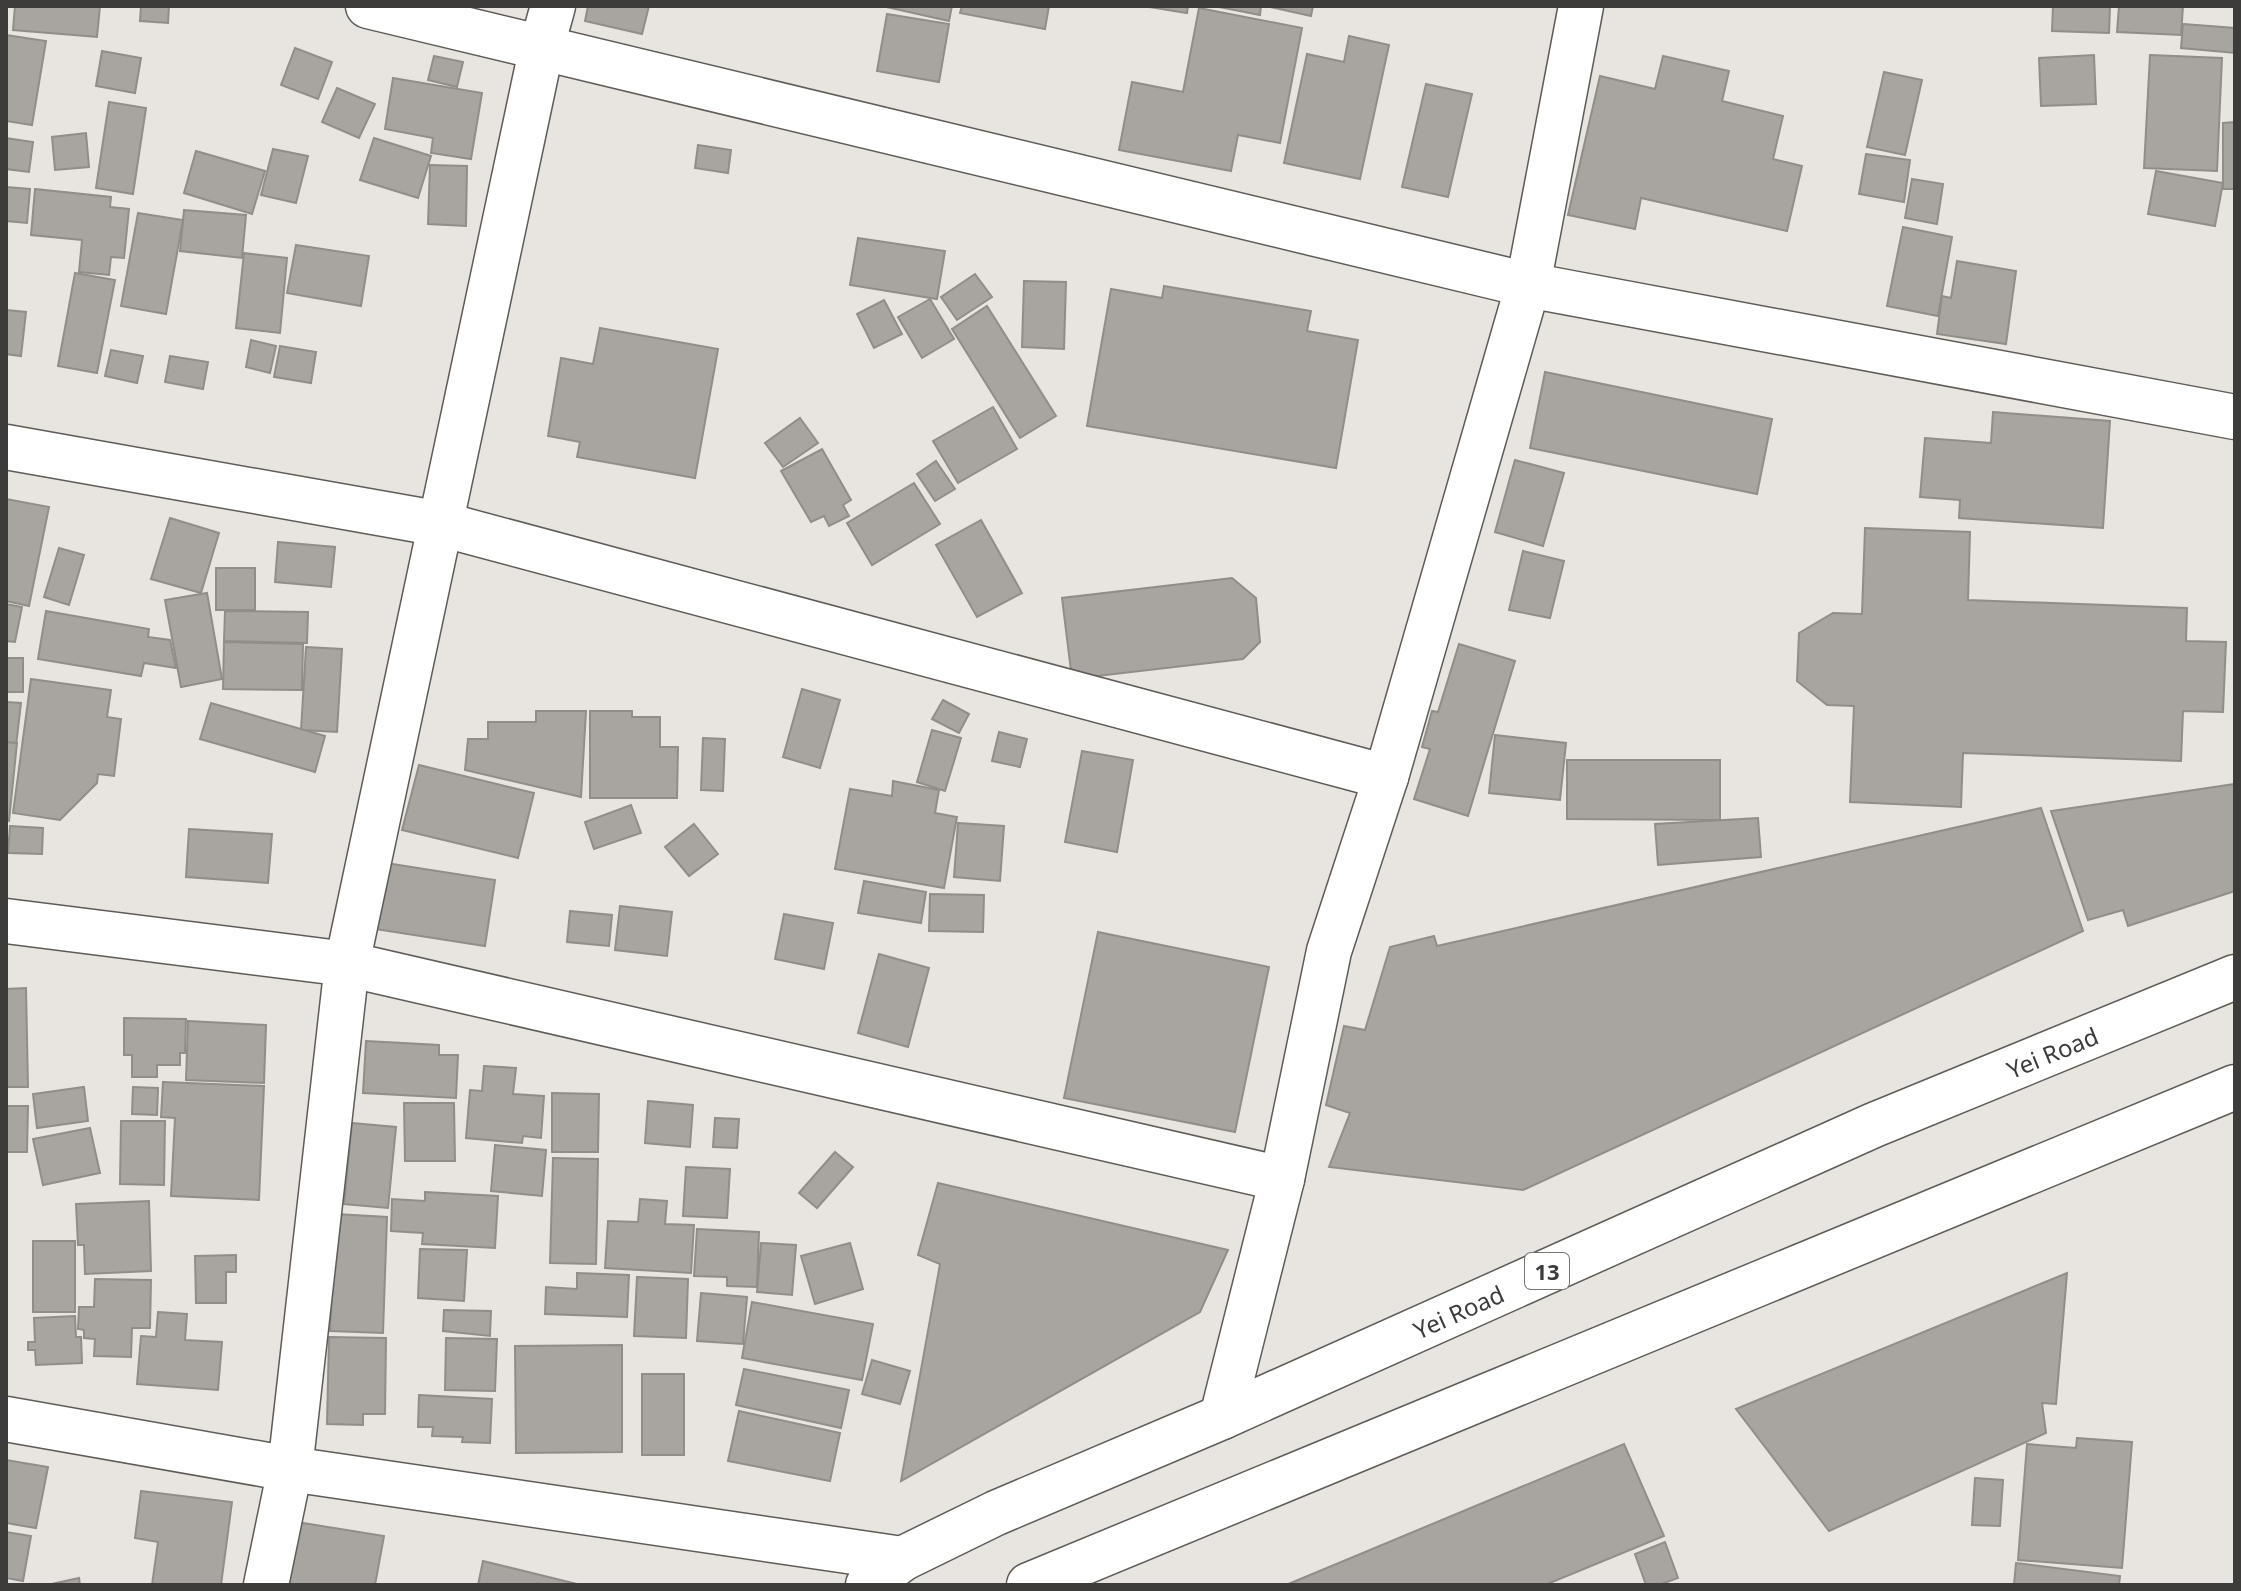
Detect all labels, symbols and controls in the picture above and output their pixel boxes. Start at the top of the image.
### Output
street label: Yei Road [2001,1018,2103,1085]
road number: 13 [1525,1253,1569,1289]
street label: Yei Road [1408,1276,1509,1346]

